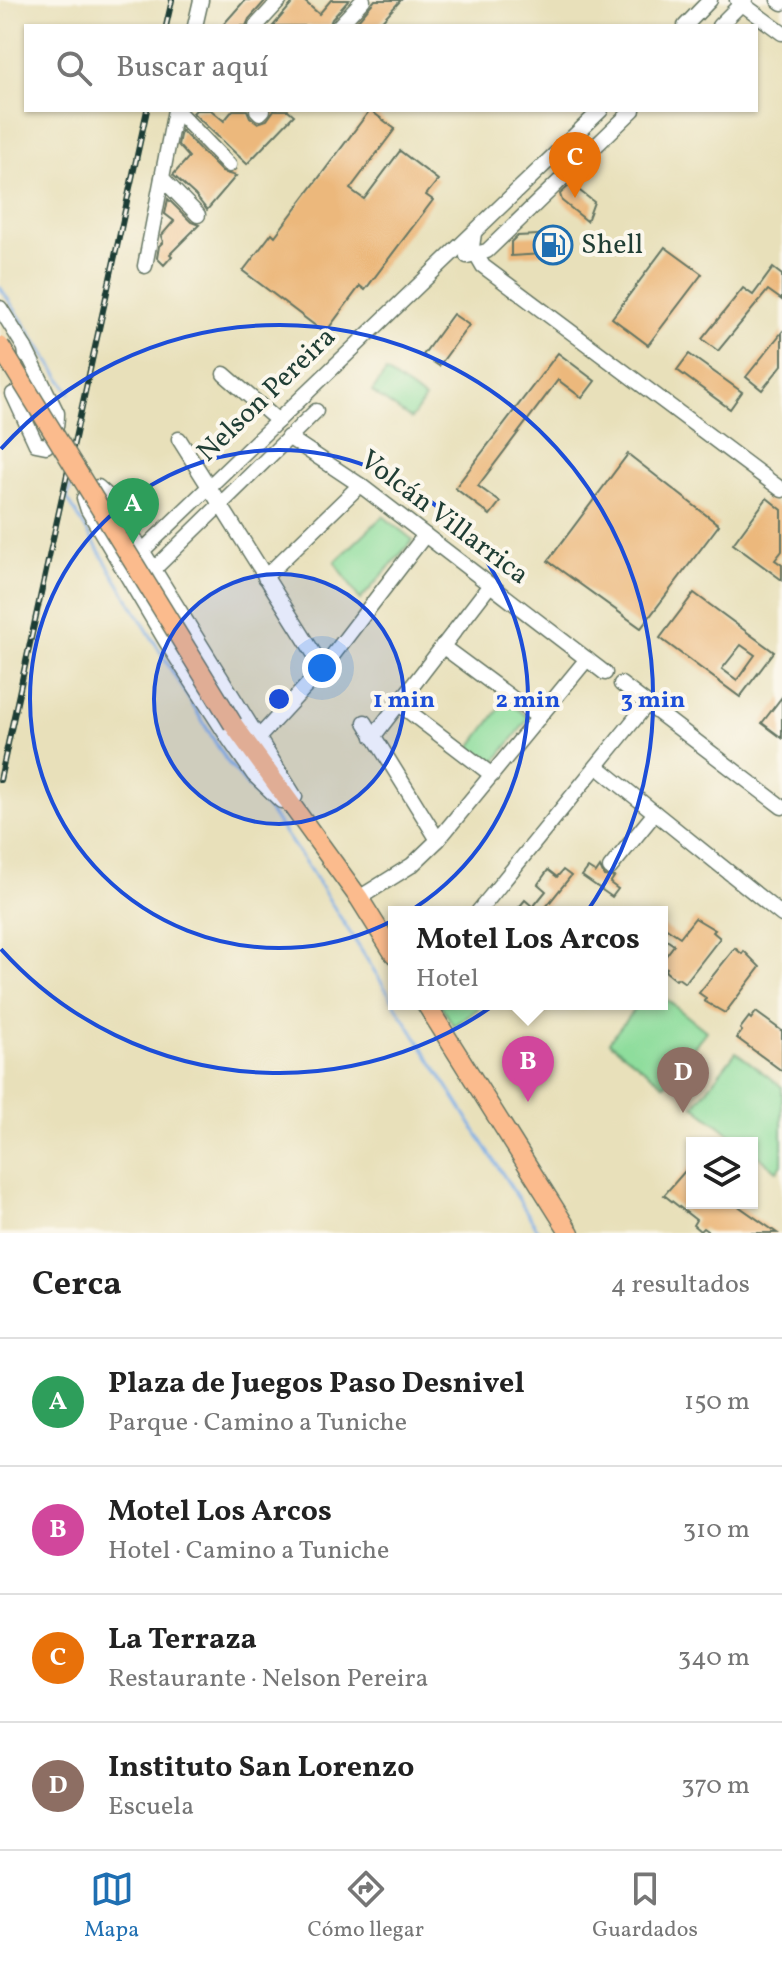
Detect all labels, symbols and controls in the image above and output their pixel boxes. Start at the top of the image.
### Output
search box [24,24,758,112]
icon: search [52,46,96,90]
text: Buscar aquí [116,47,269,89]
pin: C [549,132,601,198]
fuel station icon: Shell [532,224,574,266]
place label: Shell [581,226,643,265]
street label: Nelson Pereira [189,319,345,471]
street label: Volcán Villarrica [351,441,537,595]
pin: A [107,478,159,544]
your location [302,648,342,688]
text: 1 min [373,684,435,718]
text: 2 min [496,684,561,718]
text: 3 min [621,684,685,718]
centre of rings [265,685,293,713]
popup [388,906,668,1010]
text: Motel Los Arcos [416,919,640,961]
text: Hotel [416,961,478,997]
pin: B [502,1036,554,1102]
pin: D [657,1047,709,1113]
map controls [686,1137,758,1209]
button: layers [686,1137,758,1209]
text: Cerca [32,1262,122,1309]
text: 4 resultados [611,1267,750,1303]
text: Plaza de Juegos Paso Desnivel [108,1363,525,1405]
text: A [49,1384,67,1420]
text: 150 m [684,1384,750,1420]
text: Parque · Camino a Tuniche [108,1405,407,1441]
text: Motel Los Arcos [108,1491,332,1533]
text: B [49,1512,67,1548]
text: 310 m [683,1512,750,1548]
text: Hotel · Camino a Tuniche [108,1533,389,1569]
text: La Terraza [108,1619,257,1661]
text: C [50,1640,66,1676]
text: 340 m [678,1640,750,1676]
text: Restaurante · Nelson Pereira [108,1661,428,1697]
text: Instituto San Lorenzo [108,1747,414,1789]
text: D [48,1768,68,1804]
text: 370 m [681,1768,750,1804]
text: Escuela [108,1789,194,1825]
tab: Mapa [84,1867,139,1946]
tab: Cómo llegar [307,1867,424,1946]
tab: Guardados [592,1867,698,1946]

